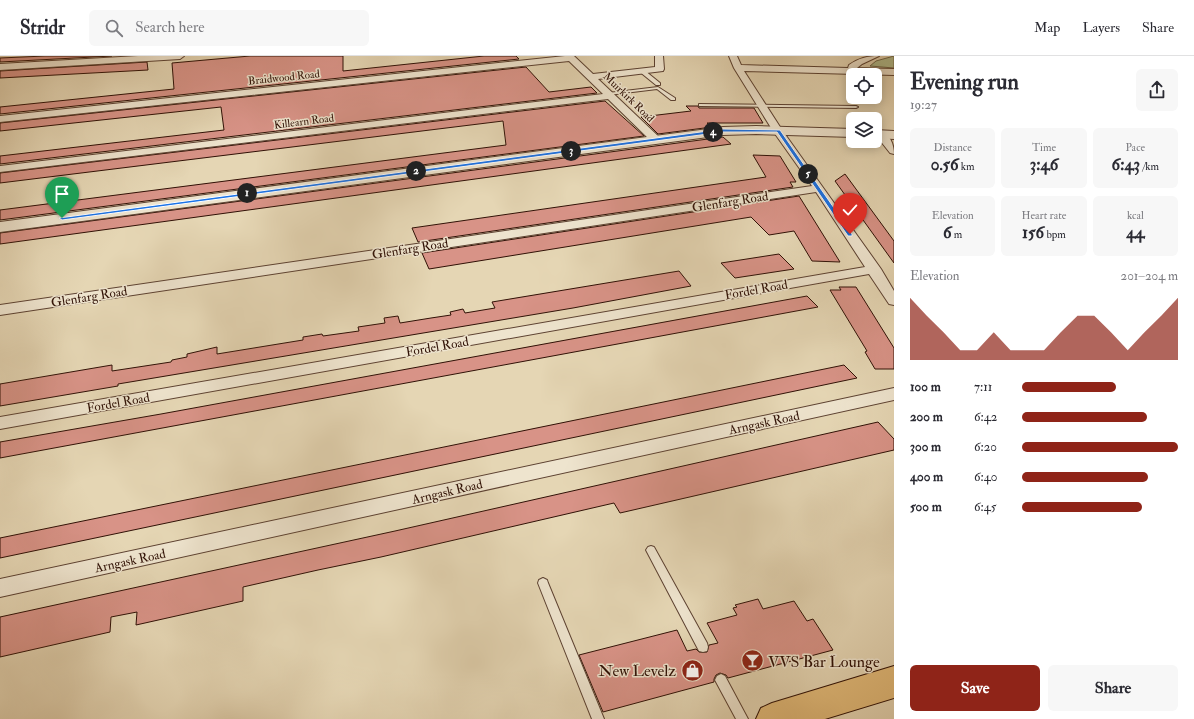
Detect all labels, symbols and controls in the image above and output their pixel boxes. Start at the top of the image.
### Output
search box [89,10,369,46]
text: Stridr [20,16,65,40]
icon: search [103,17,125,39]
text: Search here [135,18,205,37]
text: Map [1034,19,1060,36]
text: Layers [1082,19,1120,36]
text: Share [1142,19,1174,36]
street label: Braidwood Road [248,67,321,88]
map controls [846,68,882,148]
button: locate [846,68,882,104]
text: Evening run [910,68,1019,96]
button: share [1136,69,1178,111]
street label: Muirkirk Road [600,70,657,125]
text: 19:27 [910,97,937,113]
street label: Killearn Road [273,111,335,132]
button: layers [846,112,882,148]
pin: 4 [703,122,723,142]
text: 4 [710,125,716,138]
pin: 3 [561,141,581,161]
text: Distance [933,141,972,154]
text: Time [1032,141,1056,154]
text: Pace [1125,141,1145,154]
text: 3 [569,144,573,157]
text: 0.56 [931,154,958,175]
text: 3:46 [1030,154,1058,175]
text: 6:43 [1112,154,1140,175]
text: km [958,160,975,173]
text: /km [1140,160,1159,173]
pin: 2 [406,161,426,181]
text: 2 [413,164,419,177]
pin: 5 [798,164,818,184]
text: 5 [806,167,810,180]
pin [45,177,79,218]
icon: arrive [51,183,73,205]
pin: 1 [237,183,257,203]
text: 1 [245,186,249,199]
street label: Glenfarg Road [691,188,770,216]
pin [833,193,867,234]
icon: check [839,199,861,221]
text: Elevation [932,209,974,222]
text: Heart rate [1022,209,1066,222]
text: kcal [1127,209,1144,222]
text: 6 [943,222,952,243]
text: 156 [1022,222,1044,243]
text: 44 [1126,222,1144,243]
text: m [952,228,962,241]
text: bpm [1044,228,1066,241]
street label: Glenfarg Road [371,235,450,263]
text: Elevation [910,268,960,284]
text: 201–204 m [1121,268,1178,284]
street label: Fordel Road [723,276,790,303]
street label: Glenfarg Road [50,283,129,311]
street label: Fordel Road [404,333,471,360]
text: 100 m [910,379,941,395]
text: 7:11 [974,379,992,395]
street label: Fordel Road [85,389,152,416]
street label: Arngask Road [726,408,802,439]
text: 200 m [910,409,943,425]
text: 6:42 [974,409,997,425]
text: 300 m [910,439,941,455]
text: 6:20 [974,439,997,455]
text: 400 m [910,469,943,485]
text: 6:40 [974,469,997,485]
street label: Arngask Road [409,476,485,508]
text: 500 m [910,499,942,515]
text: 6:45 [974,499,997,515]
street label: Arngask Road [92,546,168,577]
bar icon: VVS Bar Lounge [740,648,766,674]
place label: VVS Bar Lounge [768,652,880,672]
shop icon: New Levelz [679,657,705,683]
place label: New Levelz [599,661,676,681]
button: Save [910,665,1040,711]
button: Share [1048,665,1178,711]

